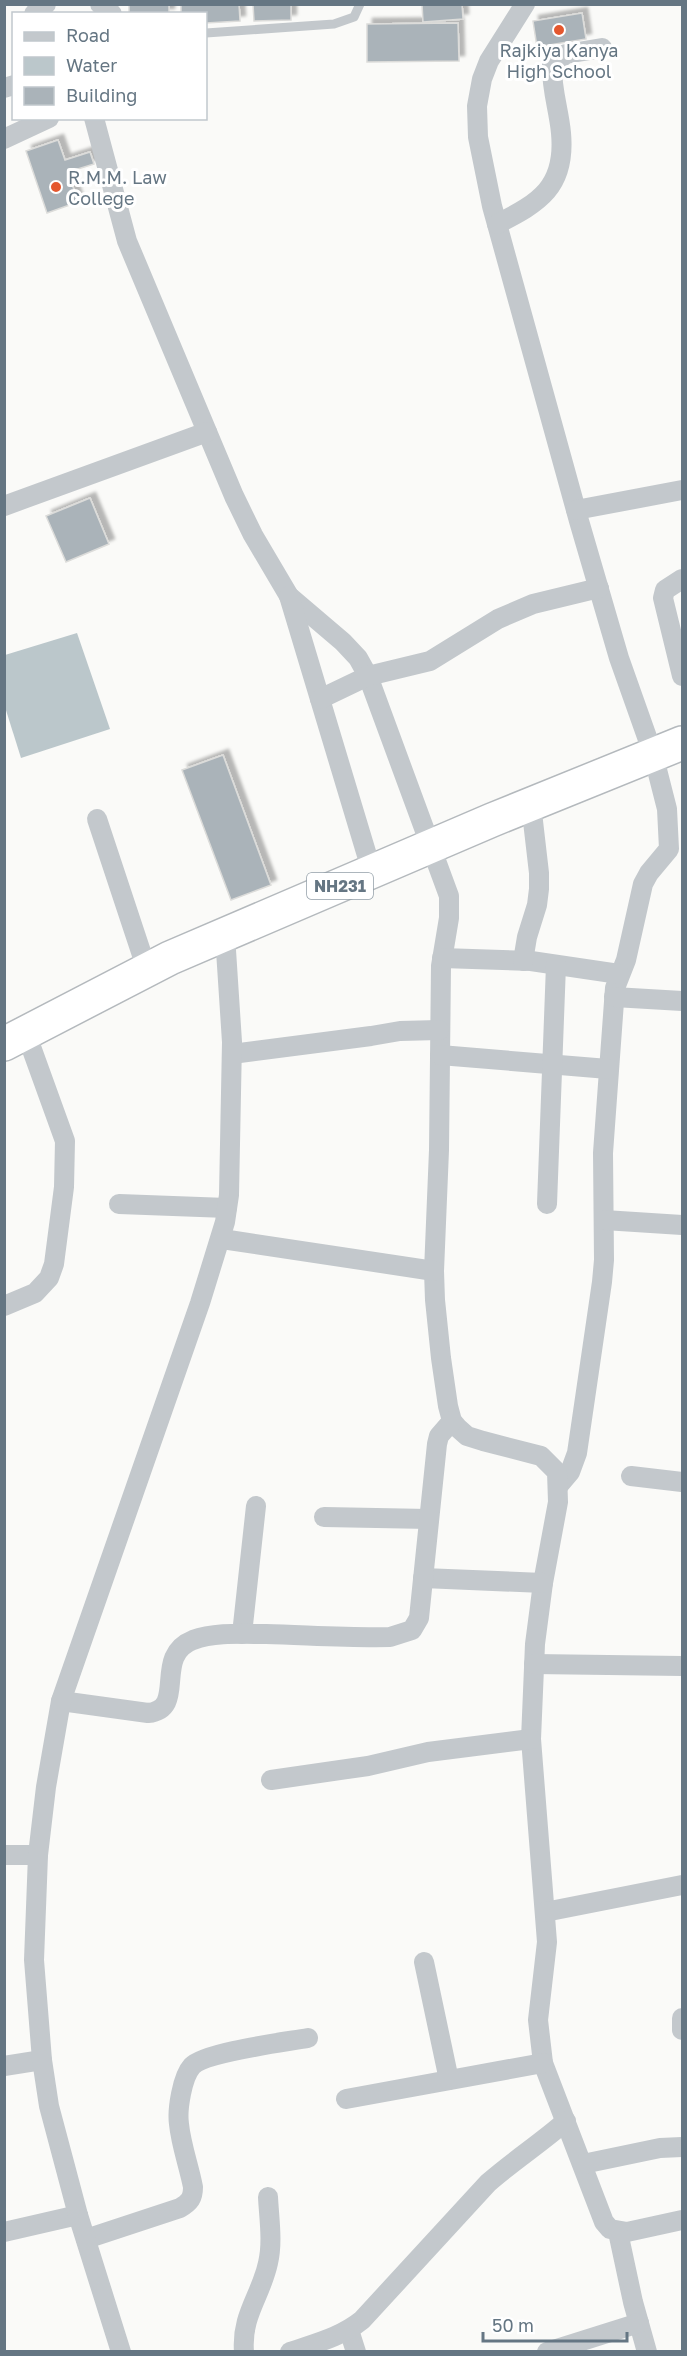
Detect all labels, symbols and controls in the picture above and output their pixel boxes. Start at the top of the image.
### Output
legend [12,12,207,120]
marker: Rajkiya Kanya High School [552,23,566,37]
text: Road [66,24,110,46]
place label: Rajkiya Kanya High School [499,39,619,82]
text: Water [66,54,117,76]
text: Building [66,84,137,106]
place label: R.M.M. Law College [68,166,167,209]
marker: R.M.M. Law College [49,180,63,194]
road number: NH231 [307,873,373,899]
scale bar [483,2305,627,2343]
text: 50 m [492,2314,534,2336]

